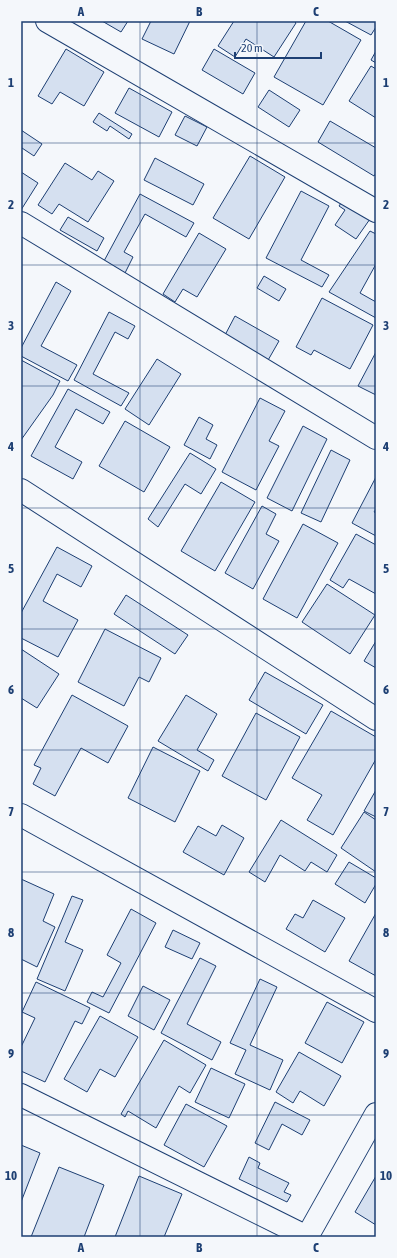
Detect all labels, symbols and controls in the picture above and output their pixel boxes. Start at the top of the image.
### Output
text: A [77,4,85,19]
text: B [196,4,203,19]
text: C [313,4,319,19]
scale bar [235,34,321,60]
text: 20 m [241,41,263,55]
text: 1 [8,75,14,90]
text: 1 [383,75,389,90]
text: 2 [8,197,14,212]
text: 2 [383,197,389,212]
text: 3 [8,318,14,333]
text: 3 [383,318,389,333]
text: 4 [7,439,14,454]
text: 4 [382,439,389,454]
text: 5 [8,561,14,576]
text: 5 [383,561,389,576]
text: 6 [8,682,14,697]
text: 6 [383,682,389,697]
text: 7 [8,804,14,819]
text: 7 [383,804,389,819]
text: 8 [8,925,14,940]
text: 8 [383,925,389,940]
text: 9 [8,1046,14,1061]
text: 9 [383,1046,389,1061]
text: 10 [5,1168,17,1183]
text: 10 [380,1168,392,1183]
text: A [77,1240,85,1255]
text: B [196,1240,203,1255]
text: C [313,1240,319,1255]

